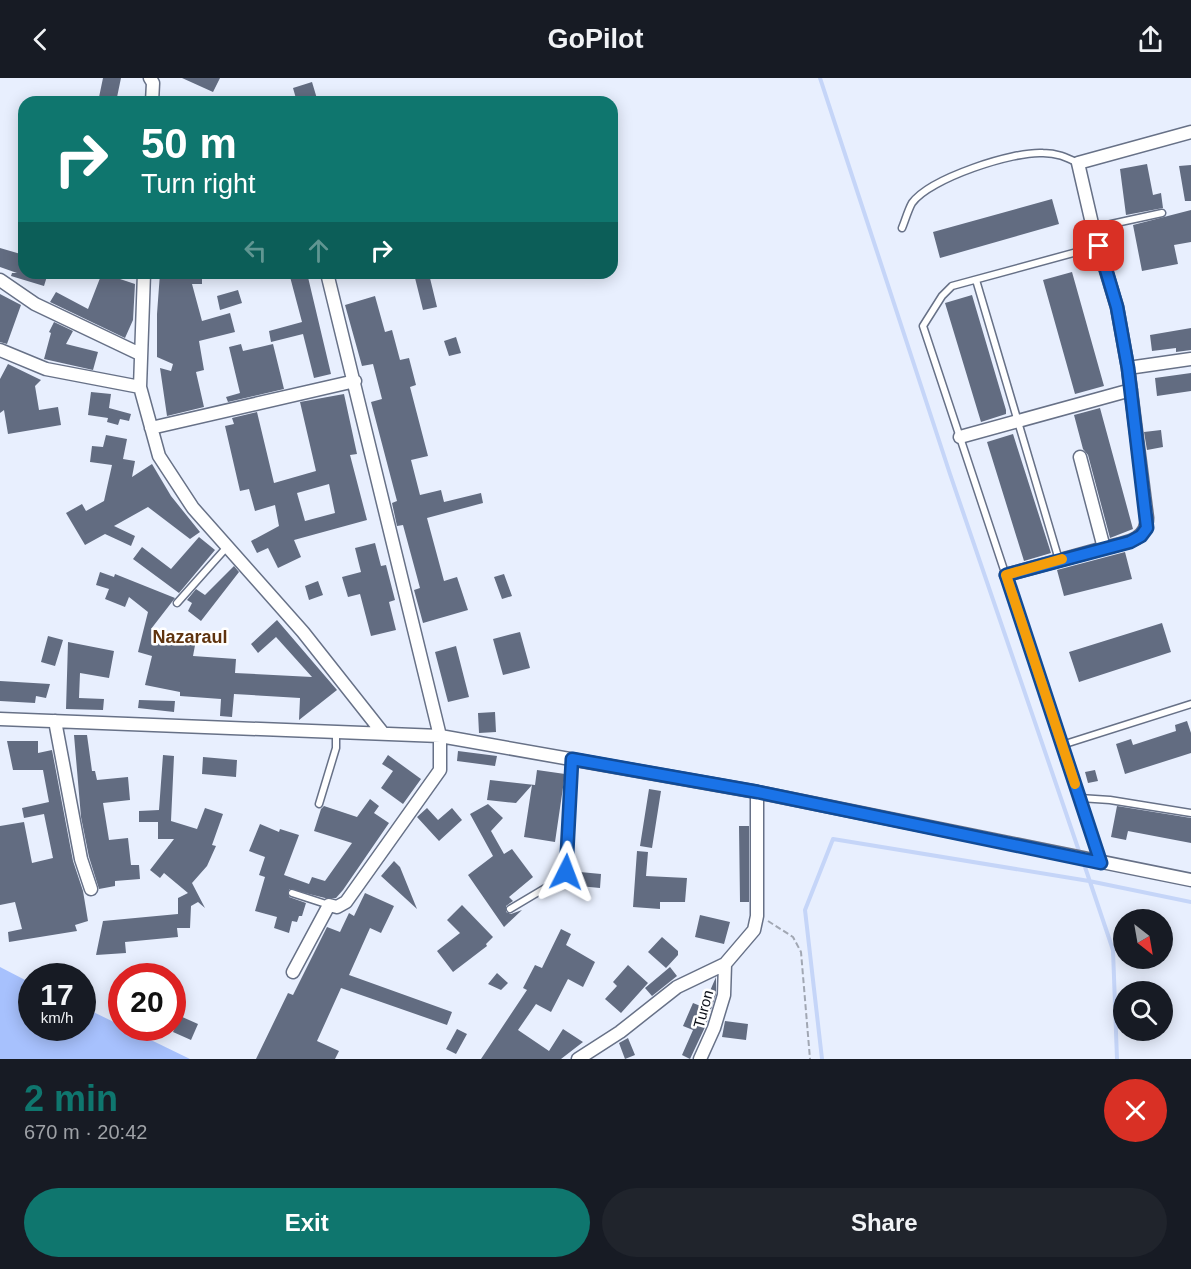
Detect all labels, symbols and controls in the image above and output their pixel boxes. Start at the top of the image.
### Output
icon: back [24,23,57,56]
icon: share [1134,23,1167,56]
text: GoPilot [548,24,644,54]
icon: right [42,120,120,198]
text: 50 m [141,120,237,167]
text: Turn right [141,169,256,199]
pin [1073,220,1124,271]
icon: arrive [1082,229,1115,262]
icon: left [239,234,272,267]
icon: ahead [302,234,335,267]
icon: right [365,234,398,267]
district label: Nazaraul [152,627,228,647]
position arrow [534,840,598,904]
north arrow [1113,909,1173,969]
map controls [1113,909,1173,1041]
speed limit sign: 20 [108,963,186,1041]
text: 17 [40,978,74,1011]
button: search [1113,981,1173,1041]
street label: Turon [690,988,716,1030]
text: km/h [41,1009,73,1026]
text: 2 min [24,1078,118,1119]
button: close [1104,1079,1167,1142]
text: 670 m · 20:42 [24,1121,147,1143]
button: Exit [24,1188,590,1257]
button: Share [602,1188,1167,1257]

